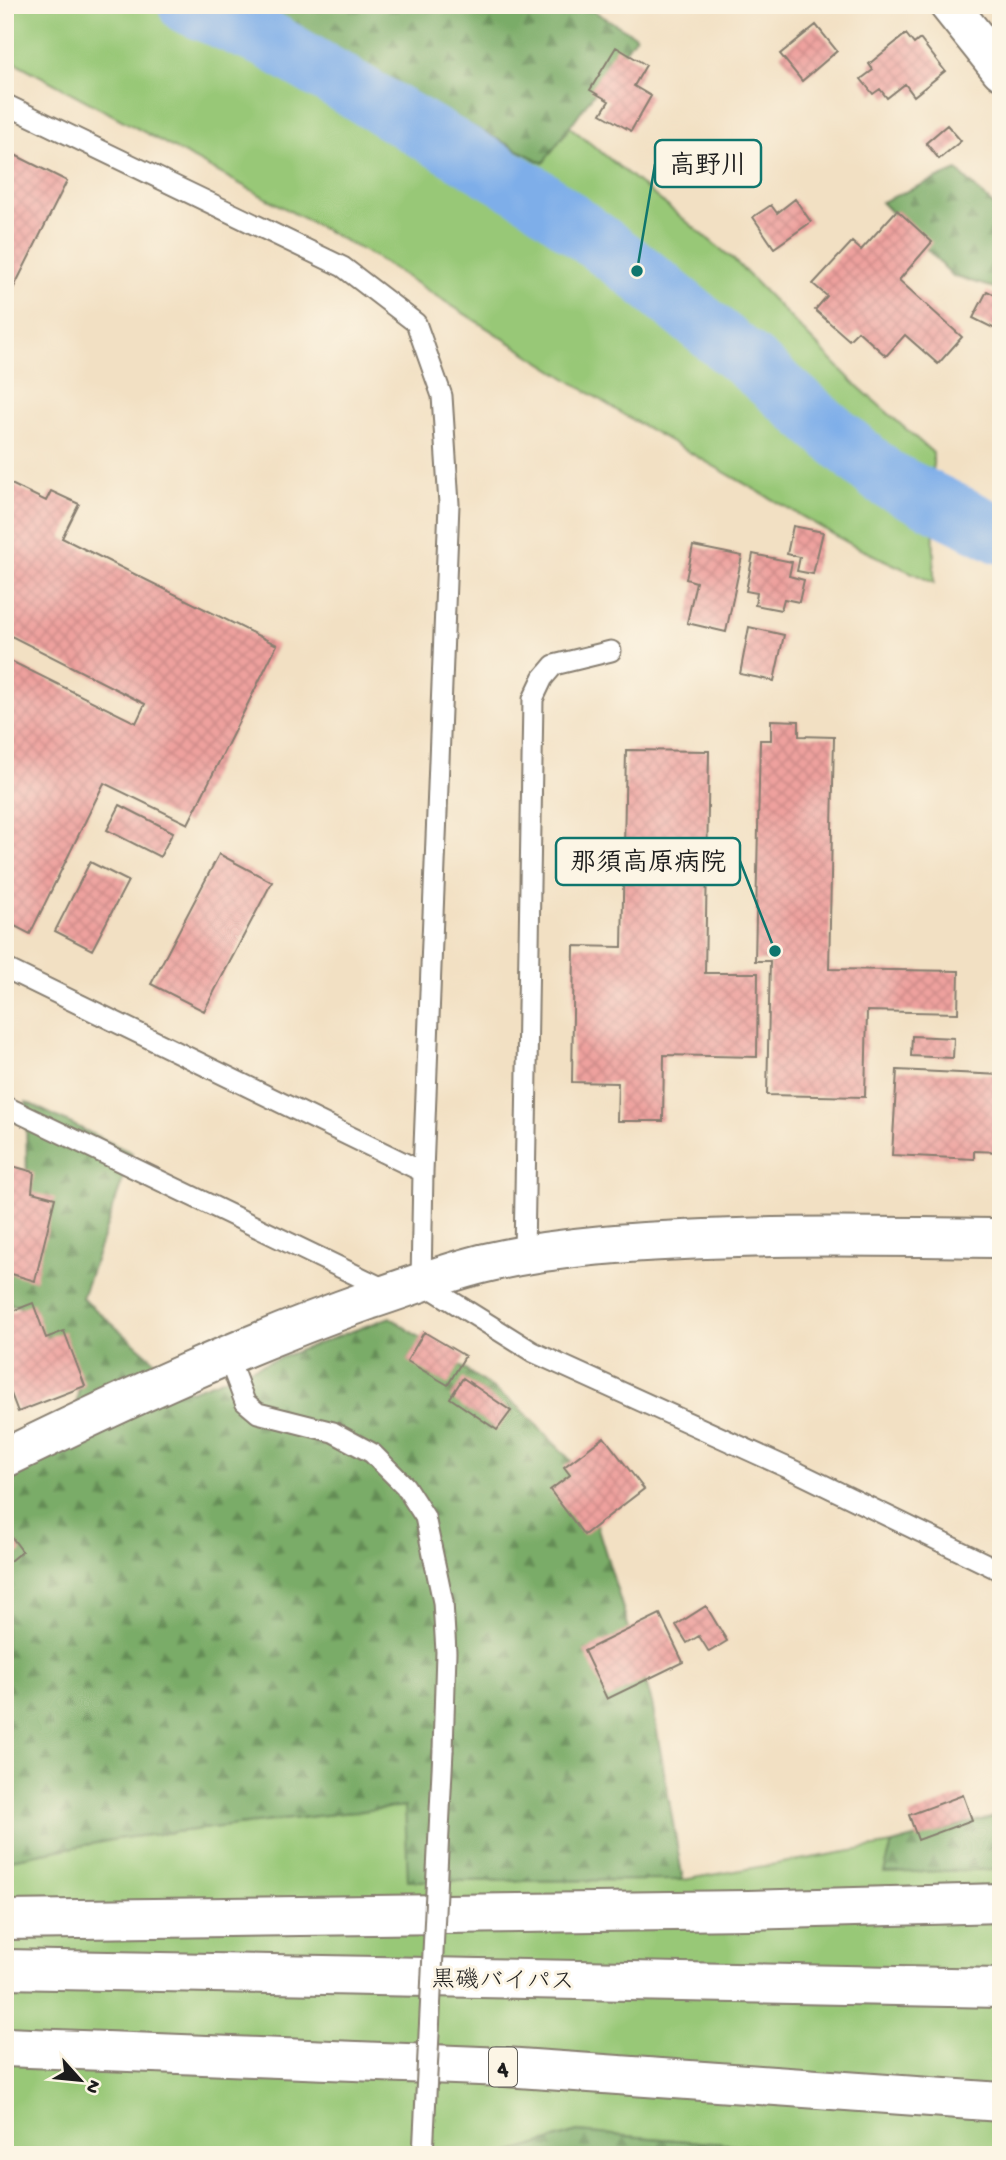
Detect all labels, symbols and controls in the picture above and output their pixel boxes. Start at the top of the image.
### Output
callout: 高野川 [655,140,761,187]
text: 高野川 [669,151,747,184]
callout: 那須高原病院 [556,838,740,885]
text: 那須高原病院 [570,848,726,881]
street label: 黒磯バイパス [431,1966,575,1998]
north arrow [46,2044,116,2114]
road number: 4 [489,2048,517,2086]
text: N [79,2075,105,2097]

